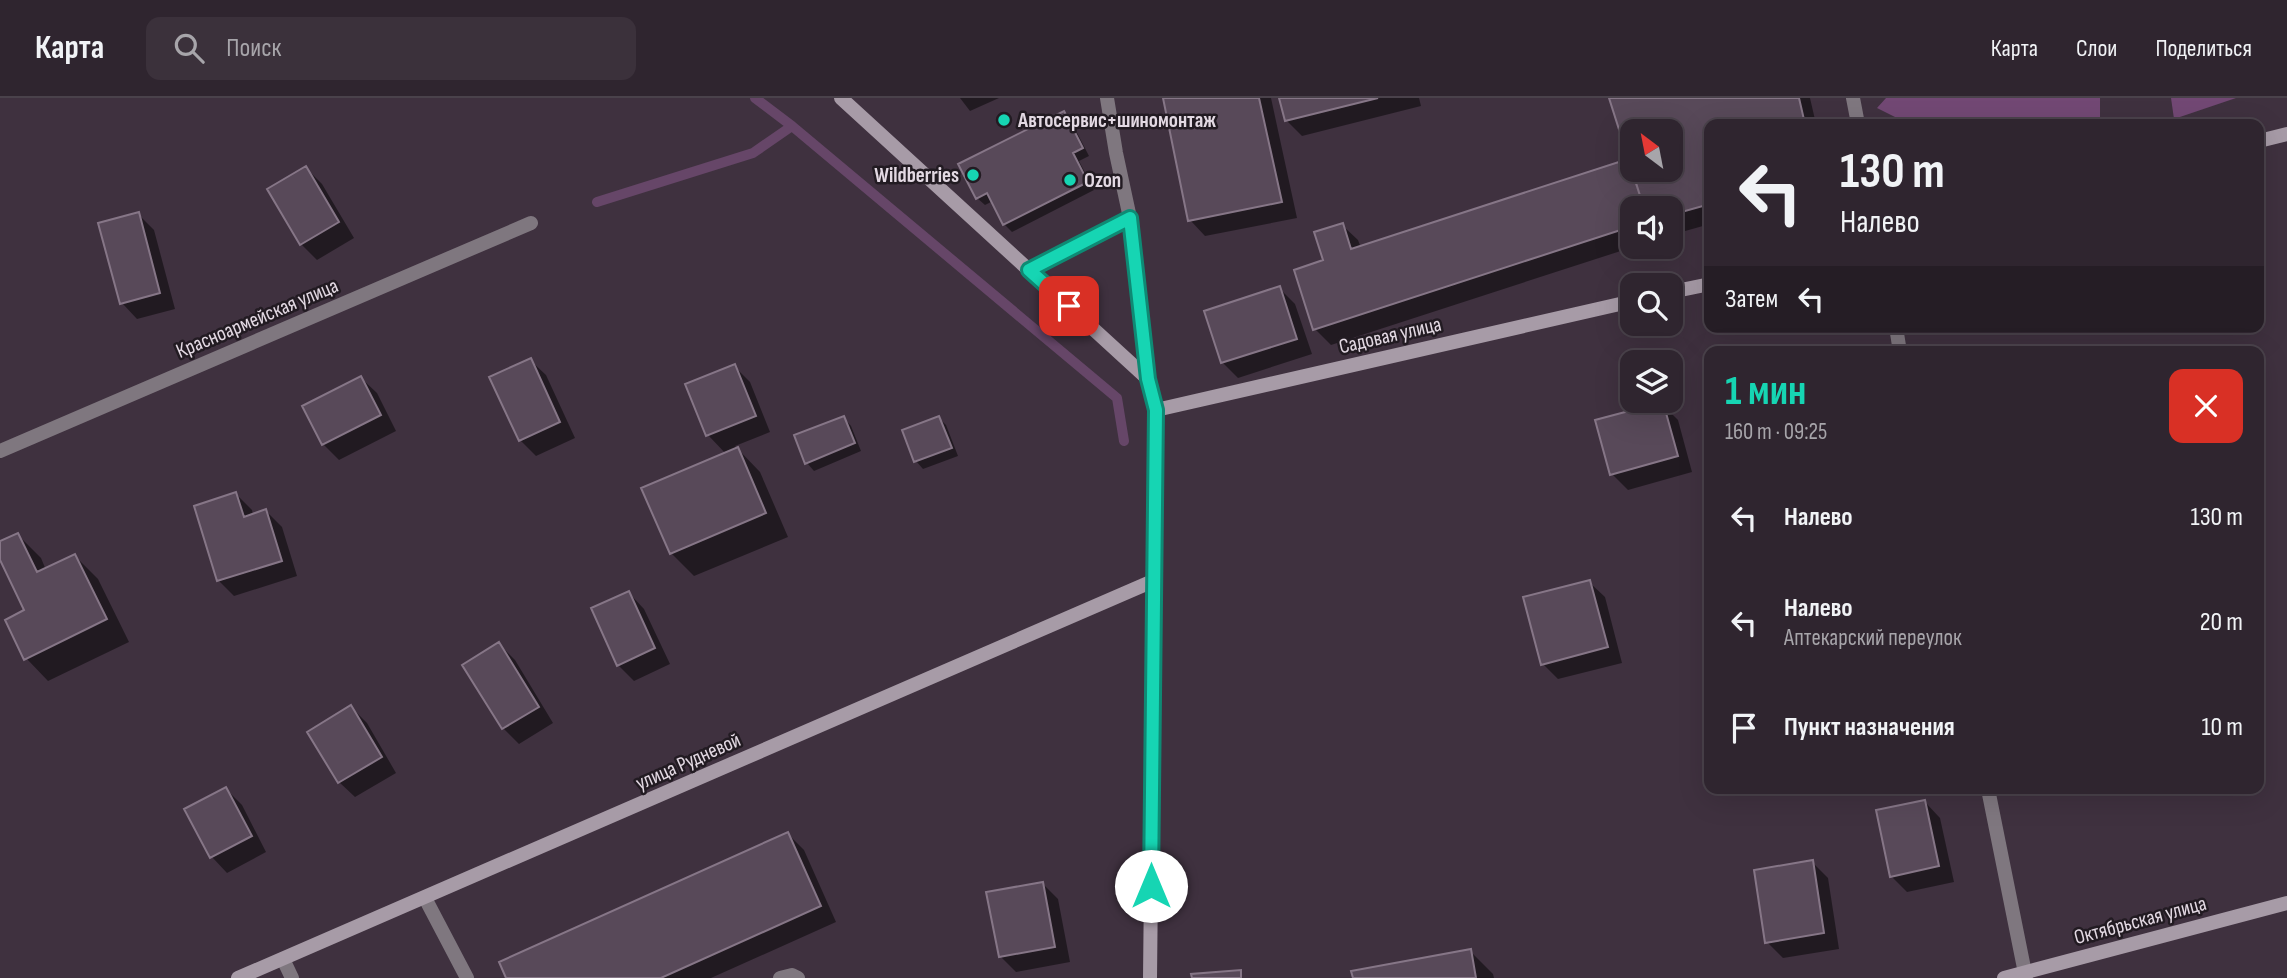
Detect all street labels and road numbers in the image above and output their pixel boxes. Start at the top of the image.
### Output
street label: Красноармейская улица [172,273,342,364]
street label: Садовая улица [1336,312,1444,359]
street label: улица Рудневой [632,727,745,796]
street label: Октябрьская улица [2071,891,2209,950]

